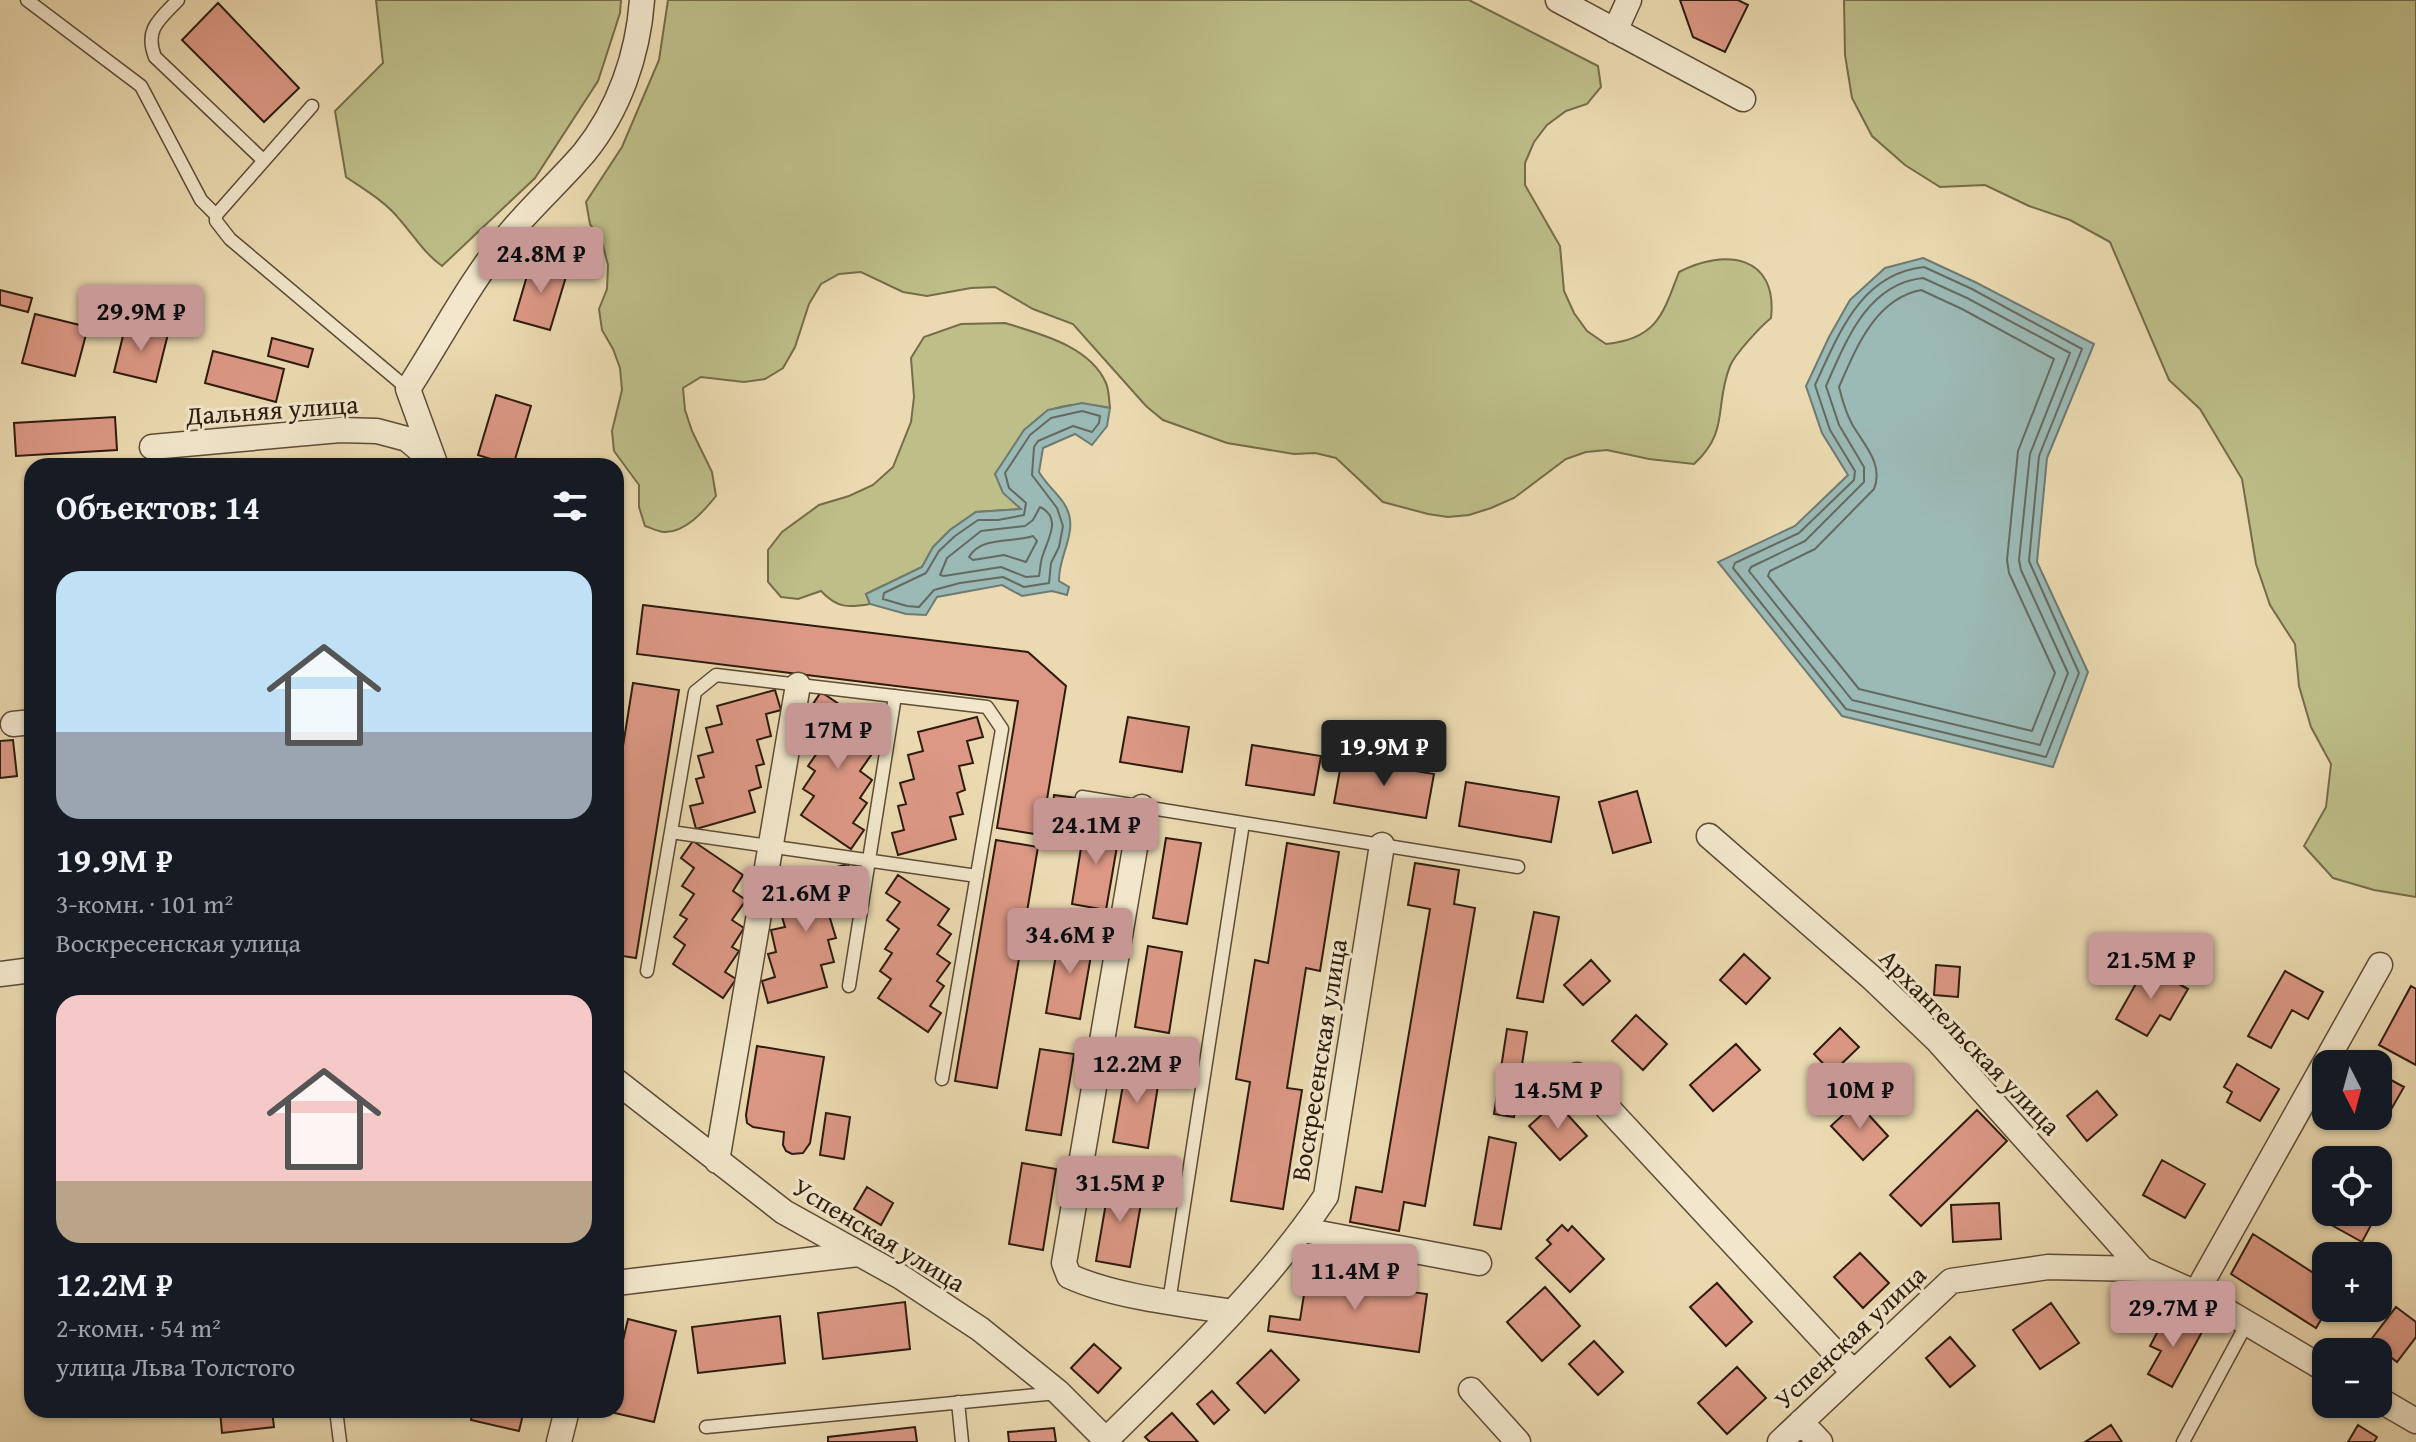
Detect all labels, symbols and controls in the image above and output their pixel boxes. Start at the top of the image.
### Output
pin: 24.8M ₽ [467,227,615,295]
text: 24.8M ₽ [496,233,586,272]
pin: 29.9M ₽ [67,285,215,353]
text: 29.9M ₽ [96,291,186,330]
street label: Дальняя улица [183,384,360,435]
text: Объектов: 14 [56,482,260,531]
icon: filters [548,484,592,528]
icon: home [252,623,396,767]
pin: 17M ₽ [782,703,894,771]
text: 17M ₽ [804,709,872,748]
pin: 19.9M ₽ [1310,720,1458,788]
text: 19.9M ₽ [1339,726,1429,765]
pin: 24.1M ₽ [1022,798,1170,866]
text: 24.1M ₽ [1051,804,1141,843]
text: 19.9M ₽ [56,835,173,884]
pin: 21.6M ₽ [732,866,880,934]
text: 21.6M ₽ [761,872,851,911]
text: 3-комн. · 101 m² [56,884,233,923]
pin: 34.6M ₽ [996,908,1144,976]
text: 34.6M ₽ [1025,914,1115,953]
text: Воскресенская улица [56,923,301,962]
pin: 21.5M ₽ [2077,933,2225,1001]
street label: Воскресенская улица [1280,935,1357,1184]
street label: Архангельская улица [1871,939,2071,1144]
text: 21.5M ₽ [2106,939,2196,978]
pin: 12.2M ₽ [1063,1037,1211,1105]
text: 12.2M ₽ [1092,1043,1182,1082]
icon: home [252,1047,396,1191]
north arrow [2312,1050,2392,1130]
map controls [2312,1050,2392,1418]
pin: 14.5M ₽ [1484,1063,1632,1131]
pin: 10M ₽ [1804,1063,1916,1131]
text: 14.5M ₽ [1513,1069,1603,1108]
text: 10M ₽ [1826,1069,1894,1108]
button: locate [2312,1146,2392,1226]
pin: 31.5M ₽ [1046,1156,1194,1224]
text: 31.5M ₽ [1075,1162,1165,1201]
street label: Успенская улица [785,1167,974,1302]
button: + [2312,1242,2392,1322]
pin: 11.4M ₽ [1281,1244,1429,1312]
text: 11.4M ₽ [1310,1250,1400,1289]
street label: Успенская улица [1765,1255,1935,1418]
text: 12.2M ₽ [56,1259,173,1308]
pin: 29.7M ₽ [2099,1281,2247,1349]
text: 29.7M ₽ [2128,1287,2218,1326]
text: 2-комн. · 54 m² [56,1308,221,1347]
button: − [2312,1338,2392,1418]
text: улица Льва Толстого [56,1347,295,1386]

